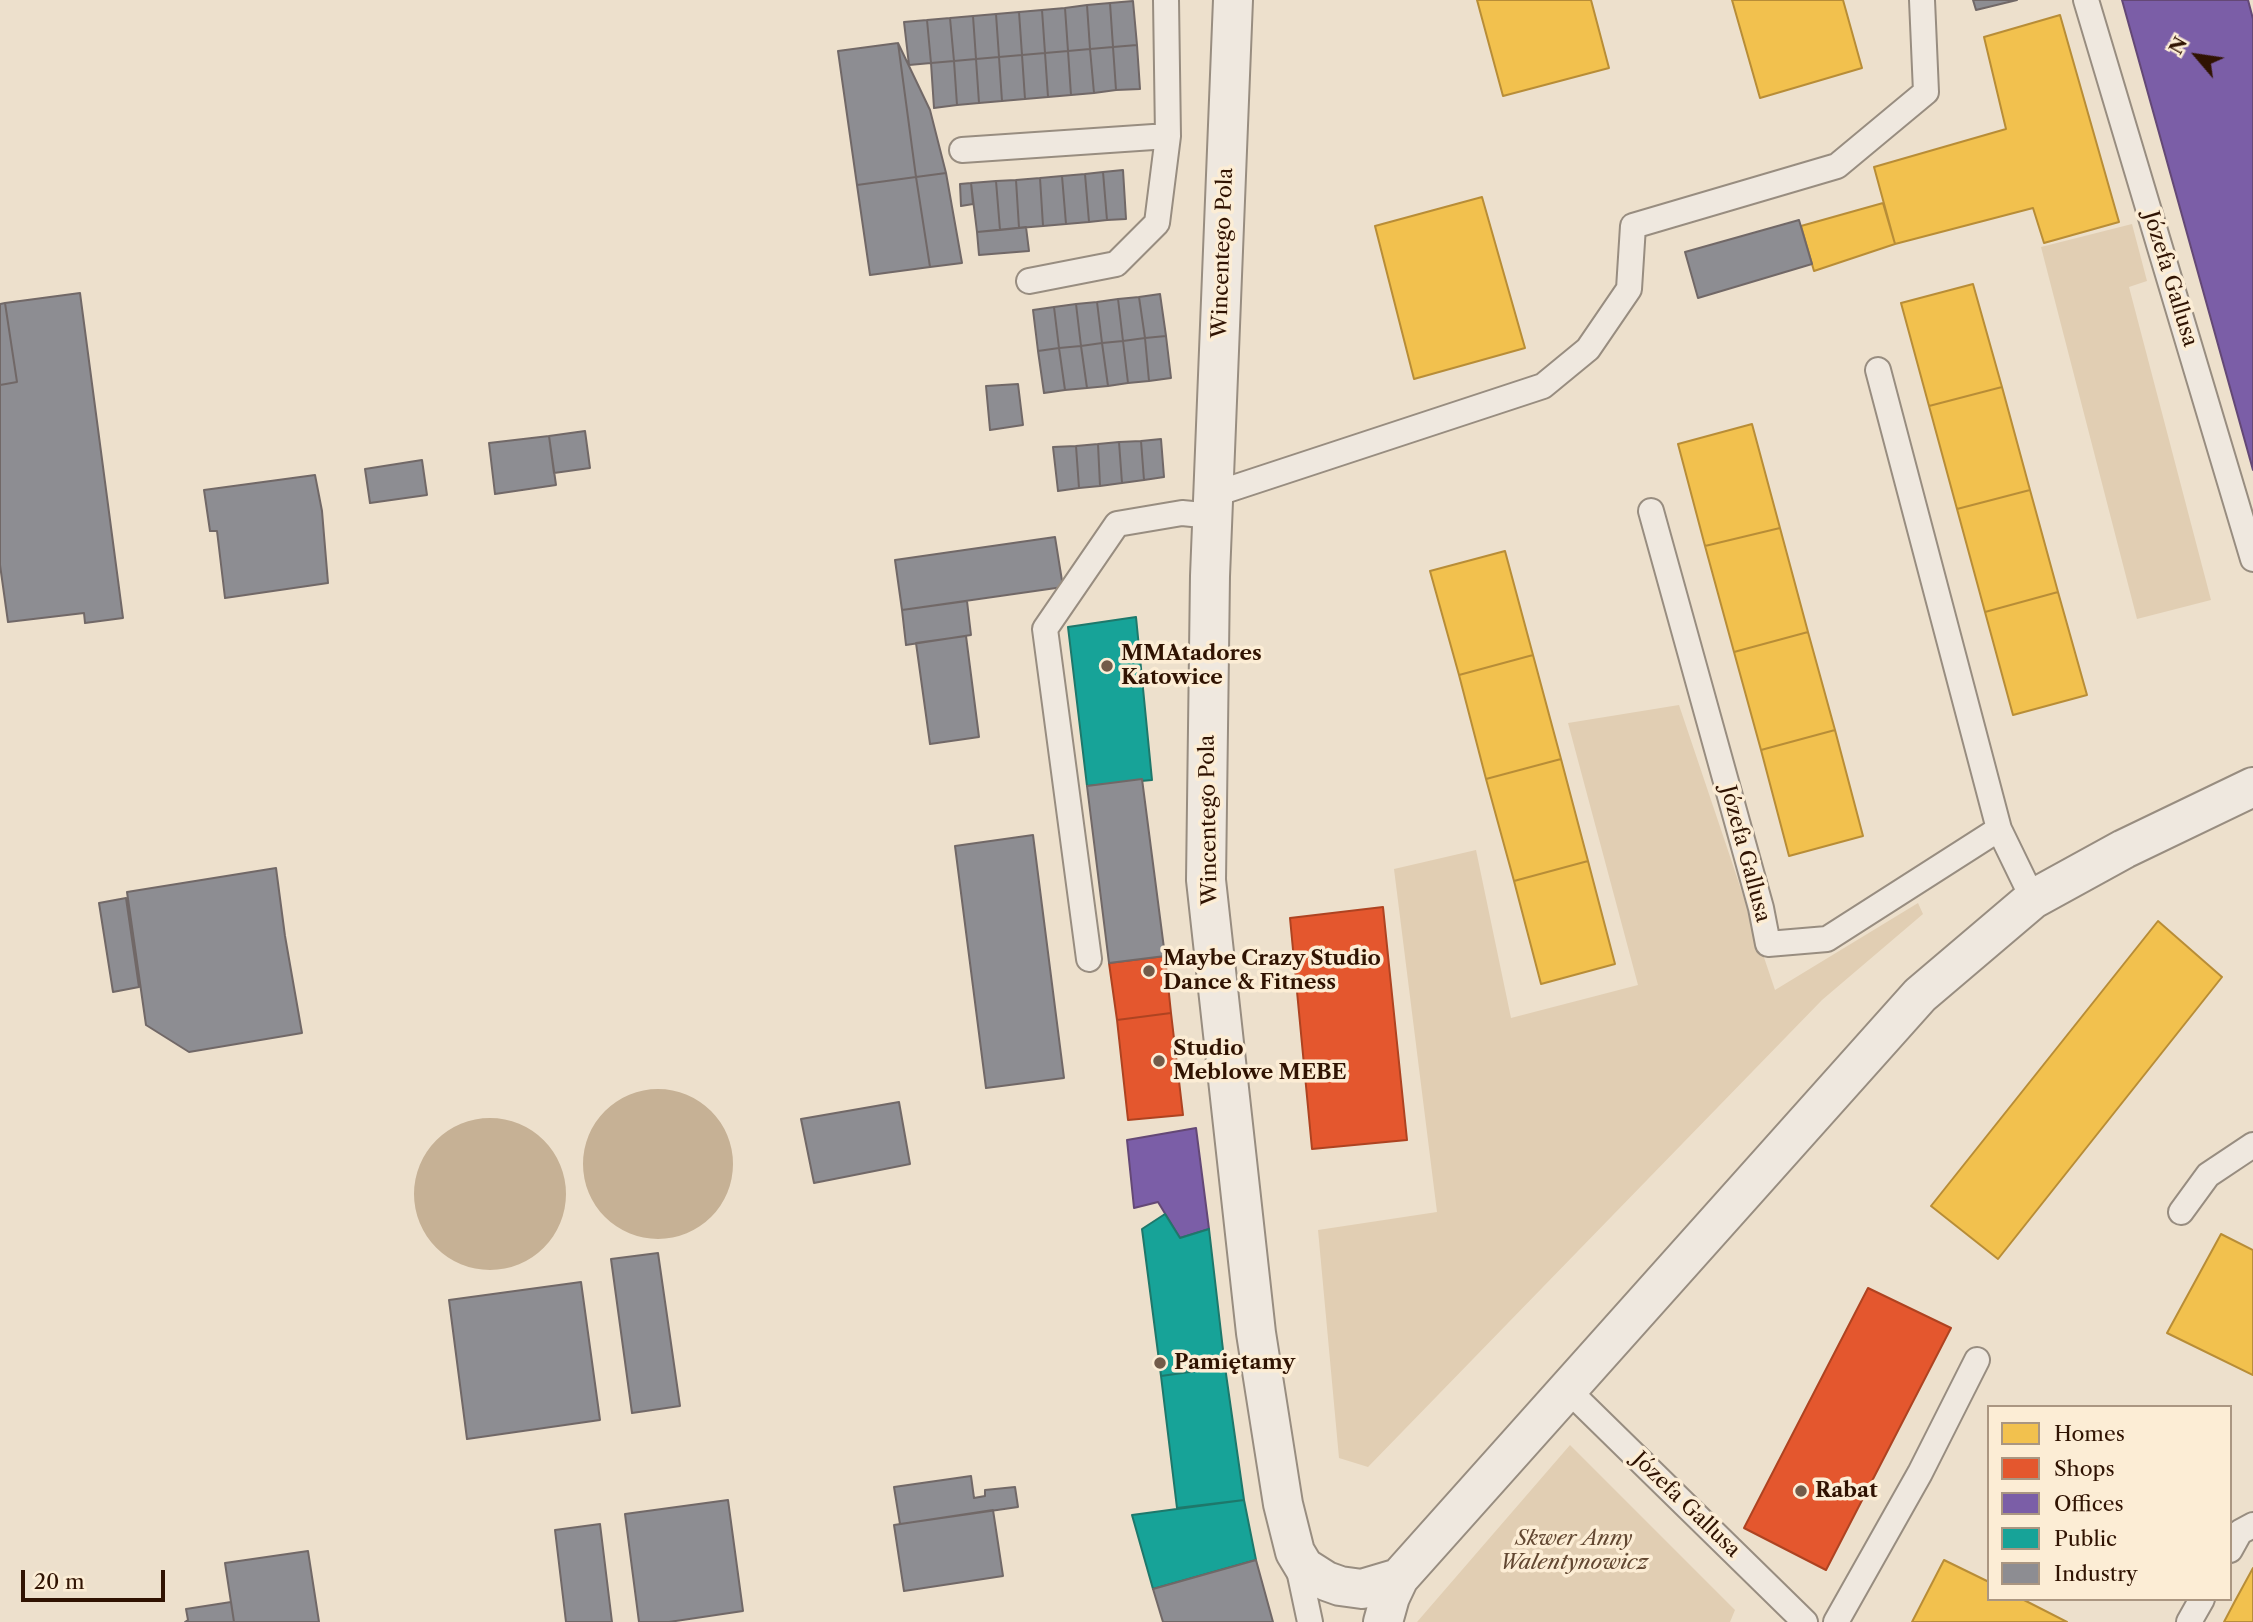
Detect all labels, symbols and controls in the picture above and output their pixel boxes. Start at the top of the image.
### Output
north arrow [2162,21,2232,91]
text: N [2164,33,2192,58]
street label: Wincentego Pola [1207,167,1239,339]
street label: Józefa Gallusa [2137,208,2203,350]
place label: MMAtadores Katowice [1121,641,1262,691]
marker: MMAtadores Katowice [1099,658,1115,674]
street label: Wincentego Pola [1195,734,1223,906]
street label: Józefa Gallusa [1715,783,1775,925]
place label: Maybe Crazy Studio Dance & Fitness [1163,946,1381,996]
marker: Maybe Crazy Studio Dance & Fitness [1141,963,1157,979]
place label: Studio Meblowe MEBE [1173,1036,1347,1086]
marker: Studio Meblowe MEBE [1151,1053,1167,1069]
place label: Pamiętamy [1174,1350,1295,1376]
marker: Pamiętamy [1152,1355,1168,1371]
legend [1987,1405,2232,1601]
text: Homes [2054,1421,2125,1446]
street label: Józefa Gallusa [1627,1447,1745,1563]
text: Shops [2054,1456,2115,1481]
place label: Rabat [1815,1478,1878,1504]
marker: Rabat [1793,1483,1809,1499]
text: Offices [2054,1491,2124,1516]
park label: Skwer Anny Walentynowicz [1500,1526,1648,1576]
text: Public [2054,1526,2117,1551]
scale bar [24,1556,168,1600]
text: Industry [2054,1561,2138,1586]
text: 20 m [34,1569,85,1594]

